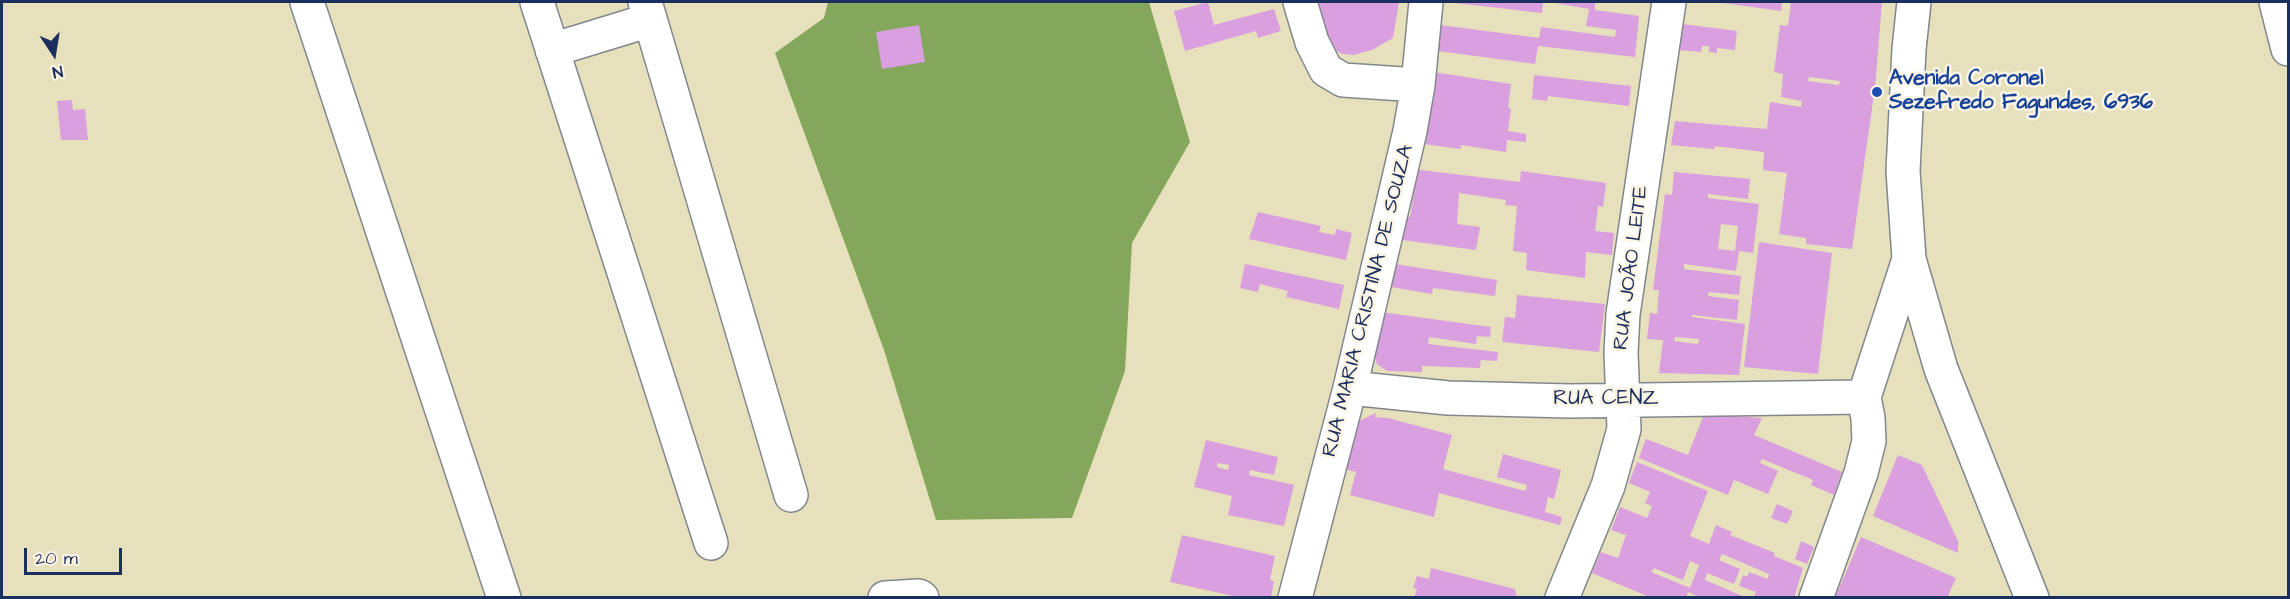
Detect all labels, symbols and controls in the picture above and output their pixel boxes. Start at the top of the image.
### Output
north arrow [24,24,84,84]
text: N [51,60,65,83]
place label: Avenida Coronel Sezefredo Fagundes, 6936 [1889,67,2153,117]
marker: Avenida Coronel Sezefredo Fagundes, 6936 [1870,85,1884,99]
street label: RUA MARIA CRISTINA DE SOUZA [1318,142,1420,460]
street label: RUA JOÃO LEITE [1609,184,1655,352]
street label: RUA CENZ [1553,387,1659,413]
scale bar [27,536,124,574]
text: 20 m [35,546,78,571]

